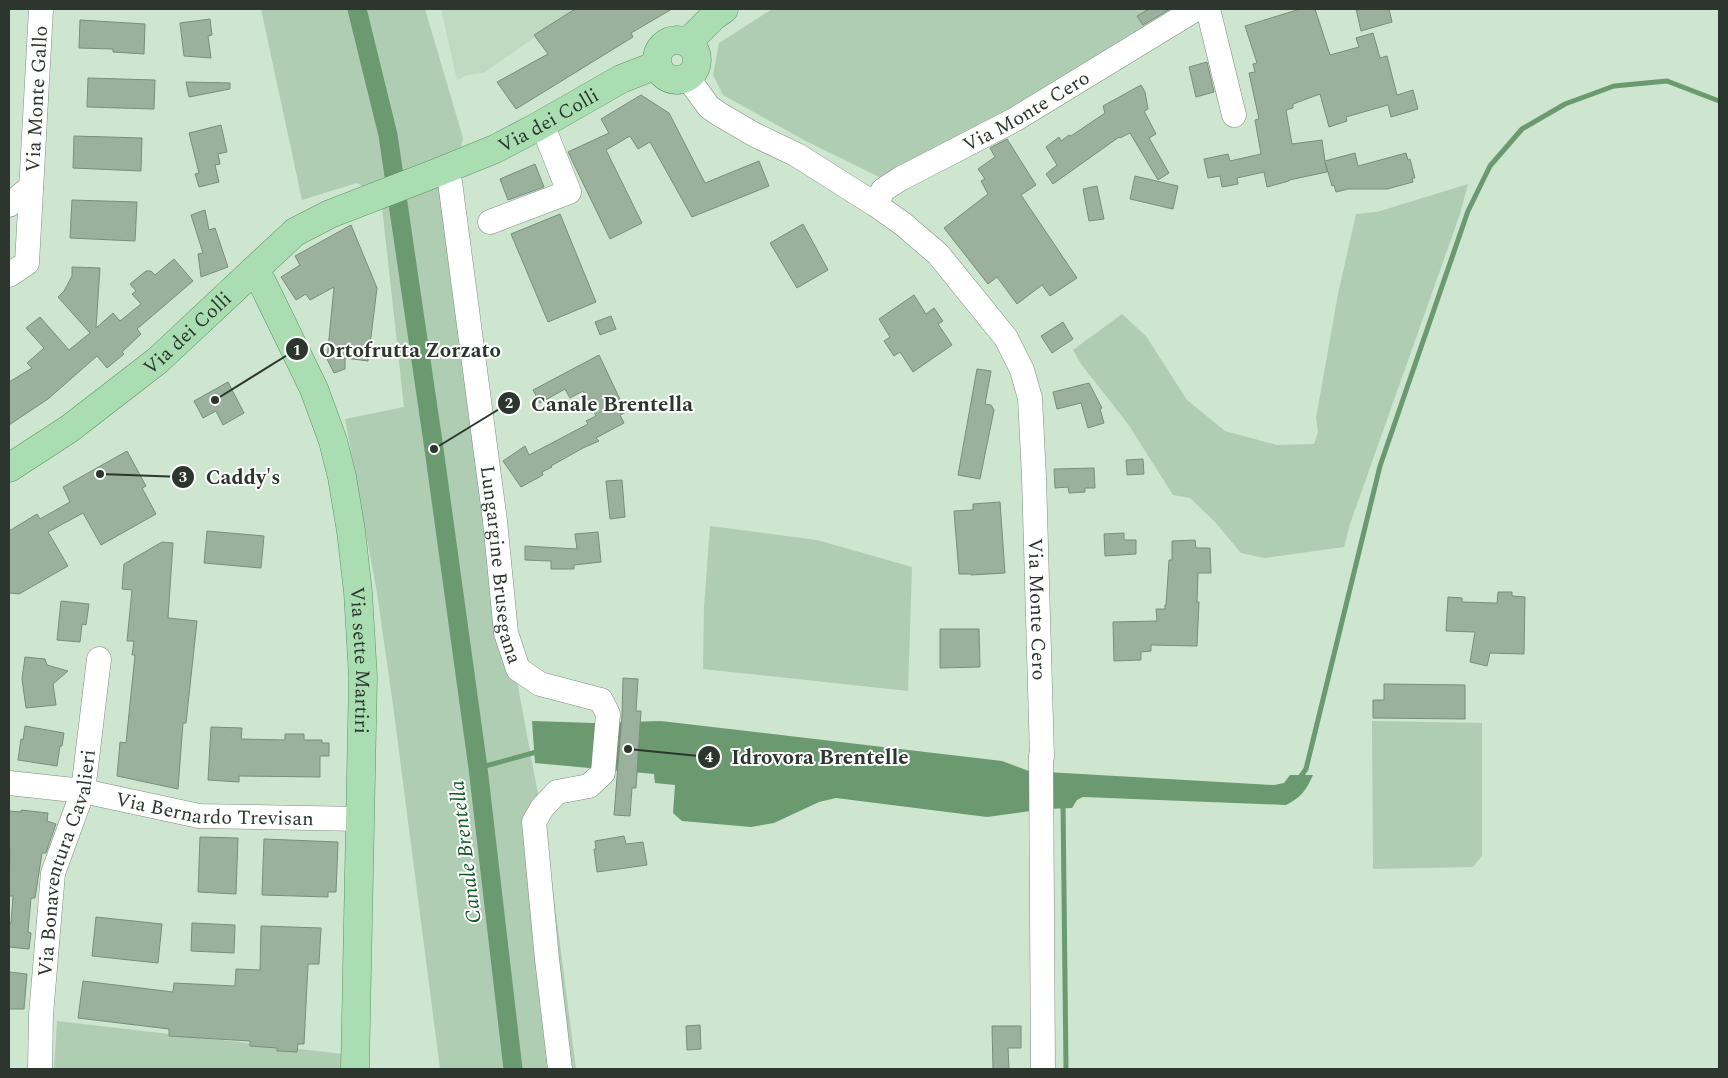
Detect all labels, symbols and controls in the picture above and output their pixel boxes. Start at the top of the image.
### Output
street label: Via Monte Gallo [18,25,56,173]
street label: Via Monte Cero [958,63,1096,160]
street label: Via dei Colli [493,81,605,161]
street label: Via dei Colli [137,285,239,383]
callout: Ortofrutta Zorzato [284,331,511,367]
text: Ortofrutta Zorzato [319,335,501,367]
text: 1 [293,339,301,362]
callout: Canale Brentella [496,385,703,421]
text: Canale Brentella [531,389,693,421]
text: 2 [505,392,513,415]
callout: Caddy's [170,459,290,495]
text: Caddy's [206,462,280,494]
street label: Lungargine Brusegana [472,464,529,668]
text: 3 [179,466,187,489]
street label: Via Monte Cero [1020,538,1054,681]
street label: Via sette Martiri [342,586,377,734]
callout: Idrovora Brentelle [697,739,919,775]
text: Idrovora Brentelle [731,742,909,774]
text: 4 [705,746,714,769]
street label: Via Bonaventura Cavalieri [30,748,104,978]
water label: Canale Brentella [441,778,491,925]
street label: Via Bernardo Trevisan [113,784,314,834]

